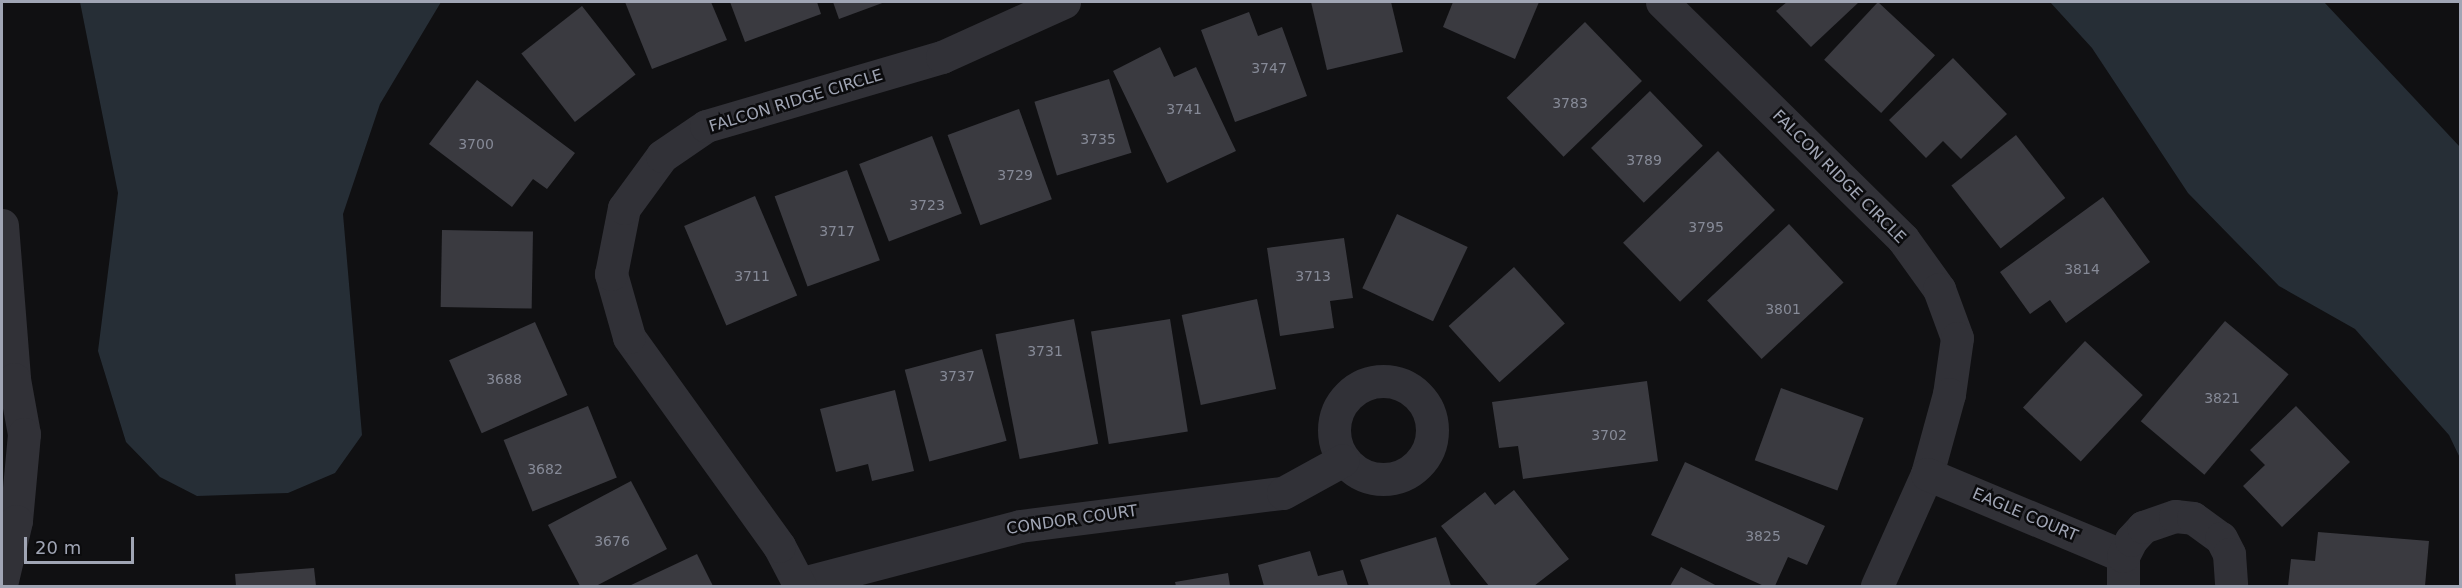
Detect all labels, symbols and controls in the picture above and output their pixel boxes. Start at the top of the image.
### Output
house number: 3747 [1251,60,1287,76]
street label: FALCON RIDGE CIRCLE [707,65,885,137]
house number: 3783 [1552,95,1588,111]
house number: 3741 [1166,101,1202,117]
street label: FALCON RIDGE CIRCLE [1768,106,1910,248]
house number: 3735 [1080,131,1116,147]
house number: 3700 [458,136,494,152]
house number: 3789 [1626,152,1662,168]
house number: 3729 [997,167,1033,183]
house number: 3723 [909,197,945,213]
house number: 3795 [1688,219,1724,235]
house number: 3717 [819,223,855,239]
house number: 3814 [2064,261,2100,277]
house number: 3711 [734,268,770,284]
house number: 3713 [1295,268,1331,284]
house number: 3801 [1765,301,1801,317]
house number: 3731 [1027,343,1063,359]
house number: 3737 [939,368,975,384]
house number: 3688 [486,371,522,387]
house number: 3821 [2204,390,2240,406]
house number: 3702 [1591,427,1627,443]
house number: 3682 [527,461,563,477]
street label: EAGLE COURT [1969,484,2081,546]
street label: CONDOR COURT [1005,501,1139,539]
scale bar [27,525,136,563]
house number: 3825 [1745,528,1781,544]
house number: 3676 [594,533,630,549]
text: 20 m [35,537,81,558]

